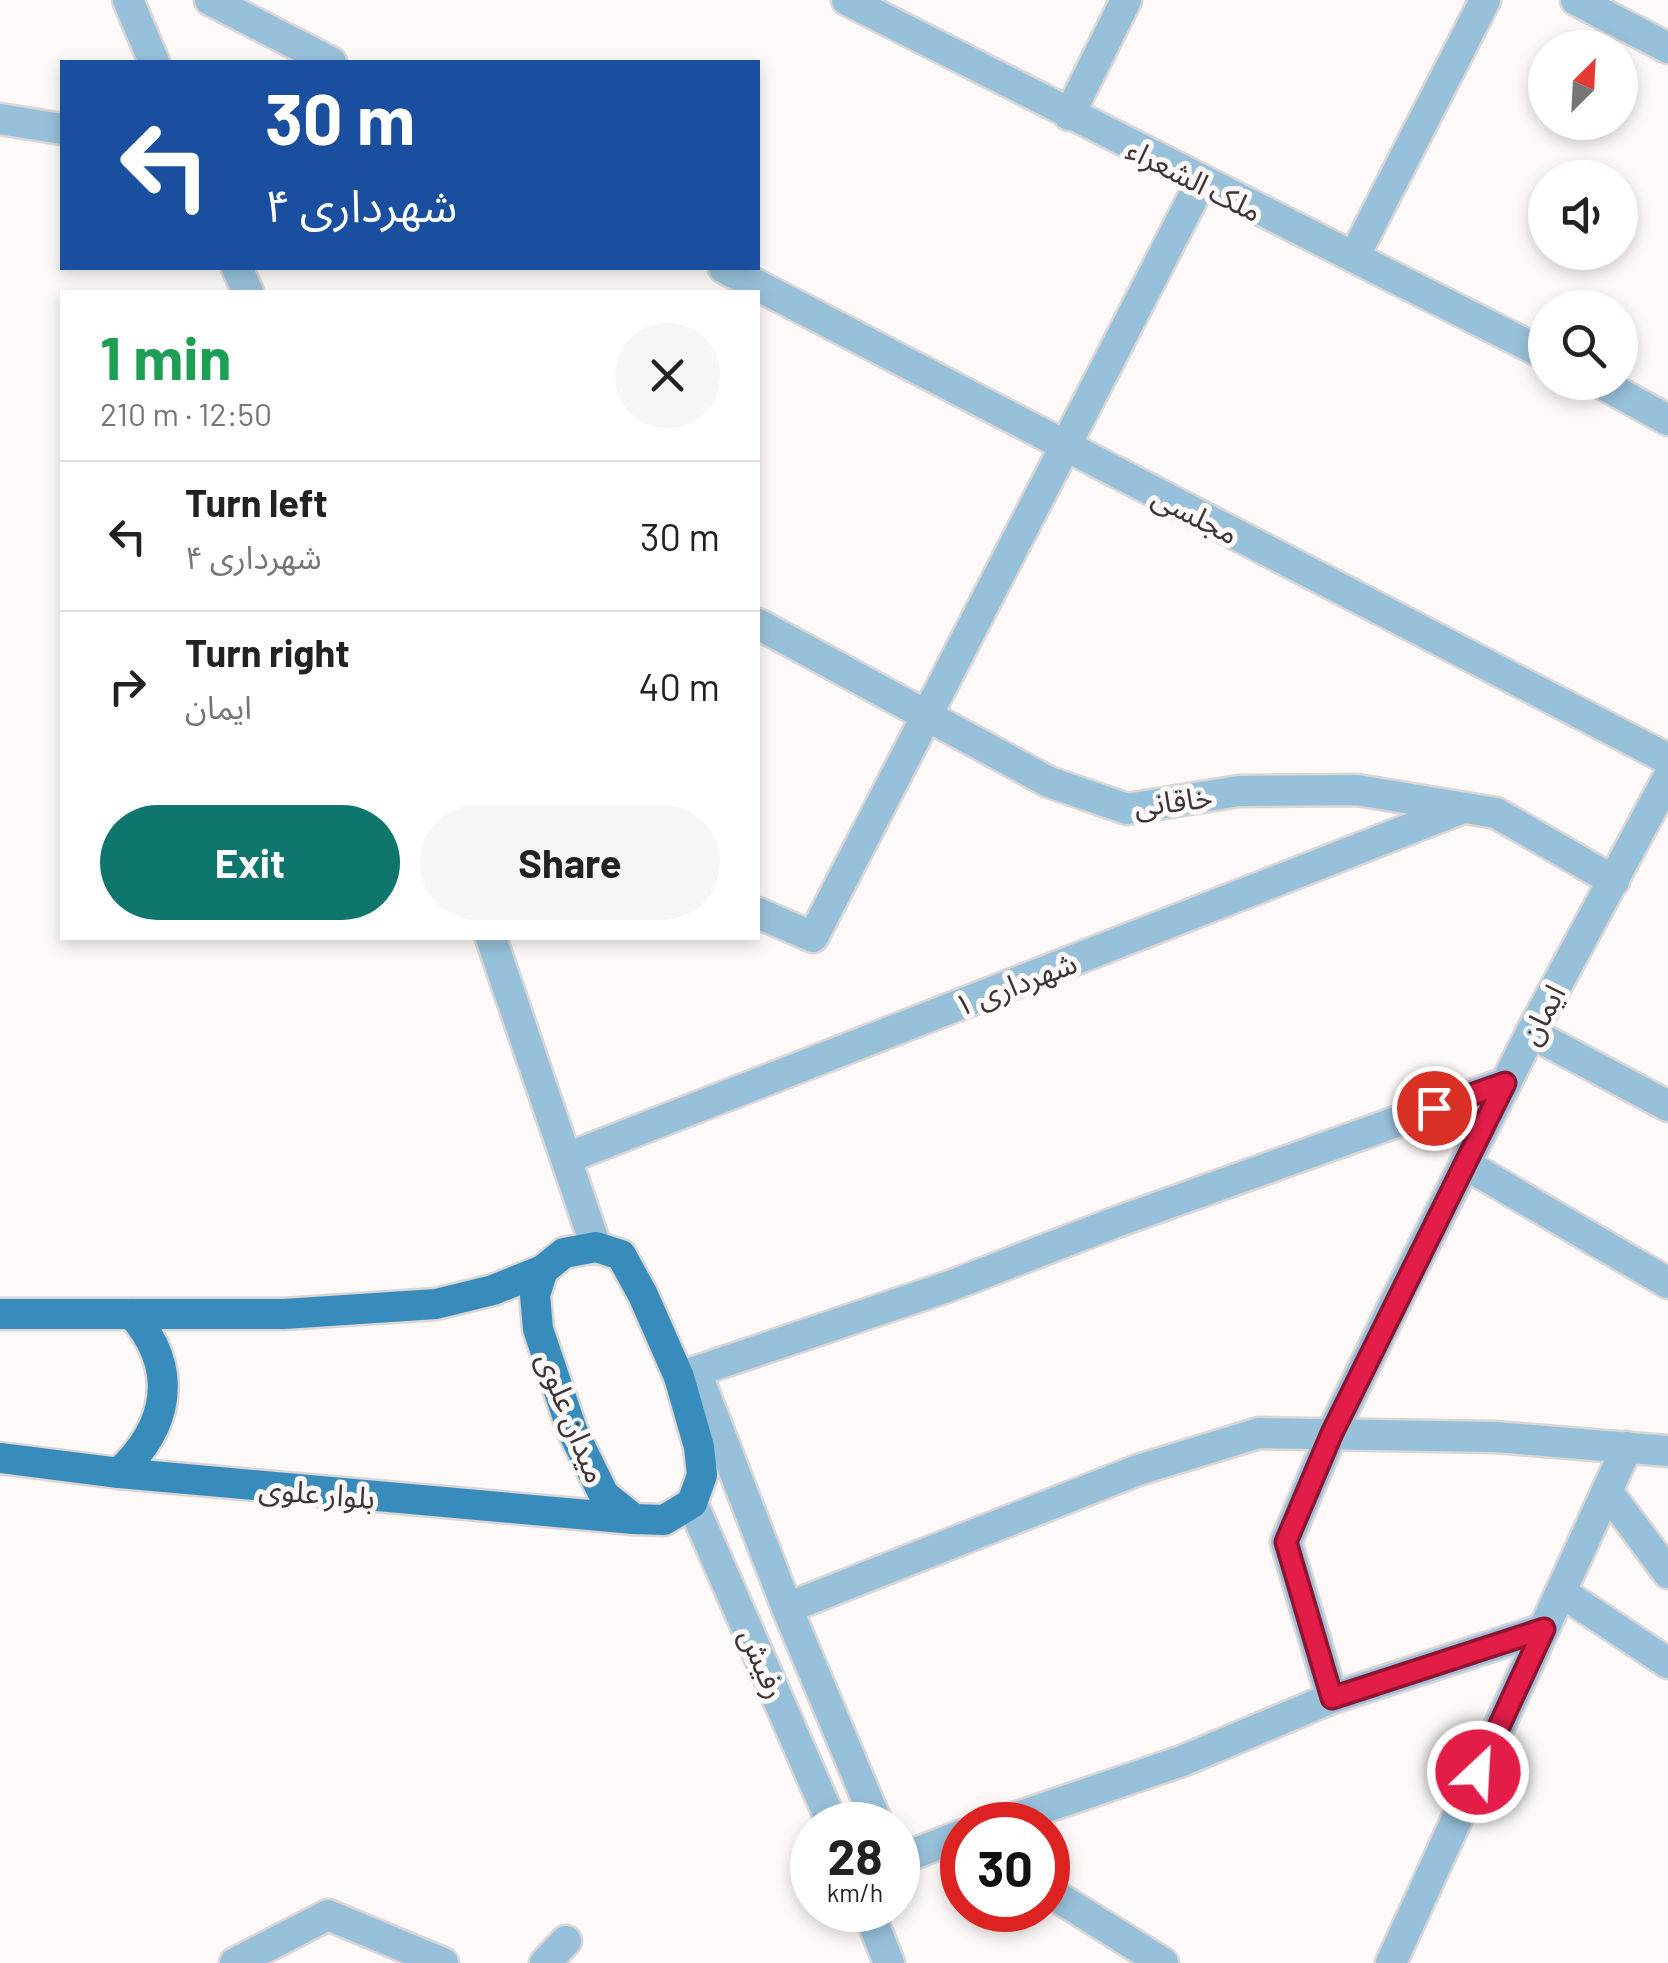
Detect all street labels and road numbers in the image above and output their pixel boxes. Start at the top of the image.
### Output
street label: ملک الشعراء [1121,130,1269,229]
street label: مجلسی [1147,477,1245,552]
street label: خاقانی [1132,777,1214,824]
street label: شهرداری ۱ [949,943,1082,1024]
street label: ایمان [1510,978,1573,1051]
street label: میدان علوی [530,1346,615,1488]
street label: بلوار علوی [257,1469,377,1516]
street label: رفیش [732,1622,795,1704]

